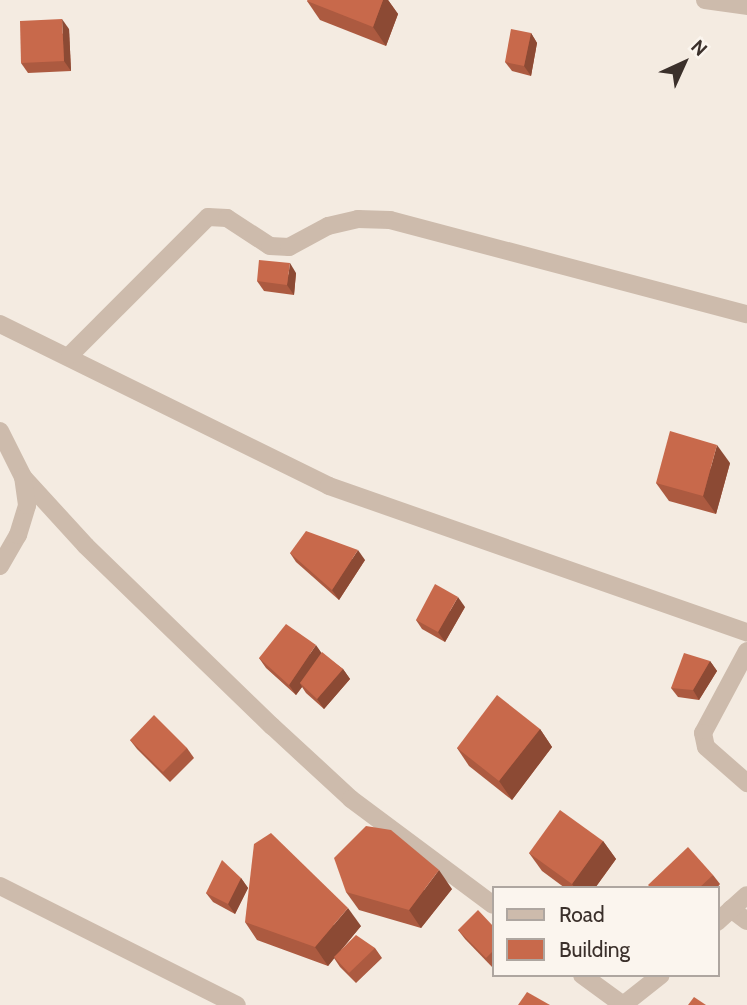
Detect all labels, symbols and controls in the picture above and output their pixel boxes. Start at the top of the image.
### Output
north arrow [649,28,719,98]
text: N [686,35,712,61]
legend [491,886,719,977]
text: Road [559,902,605,927]
text: Building [559,937,630,962]

